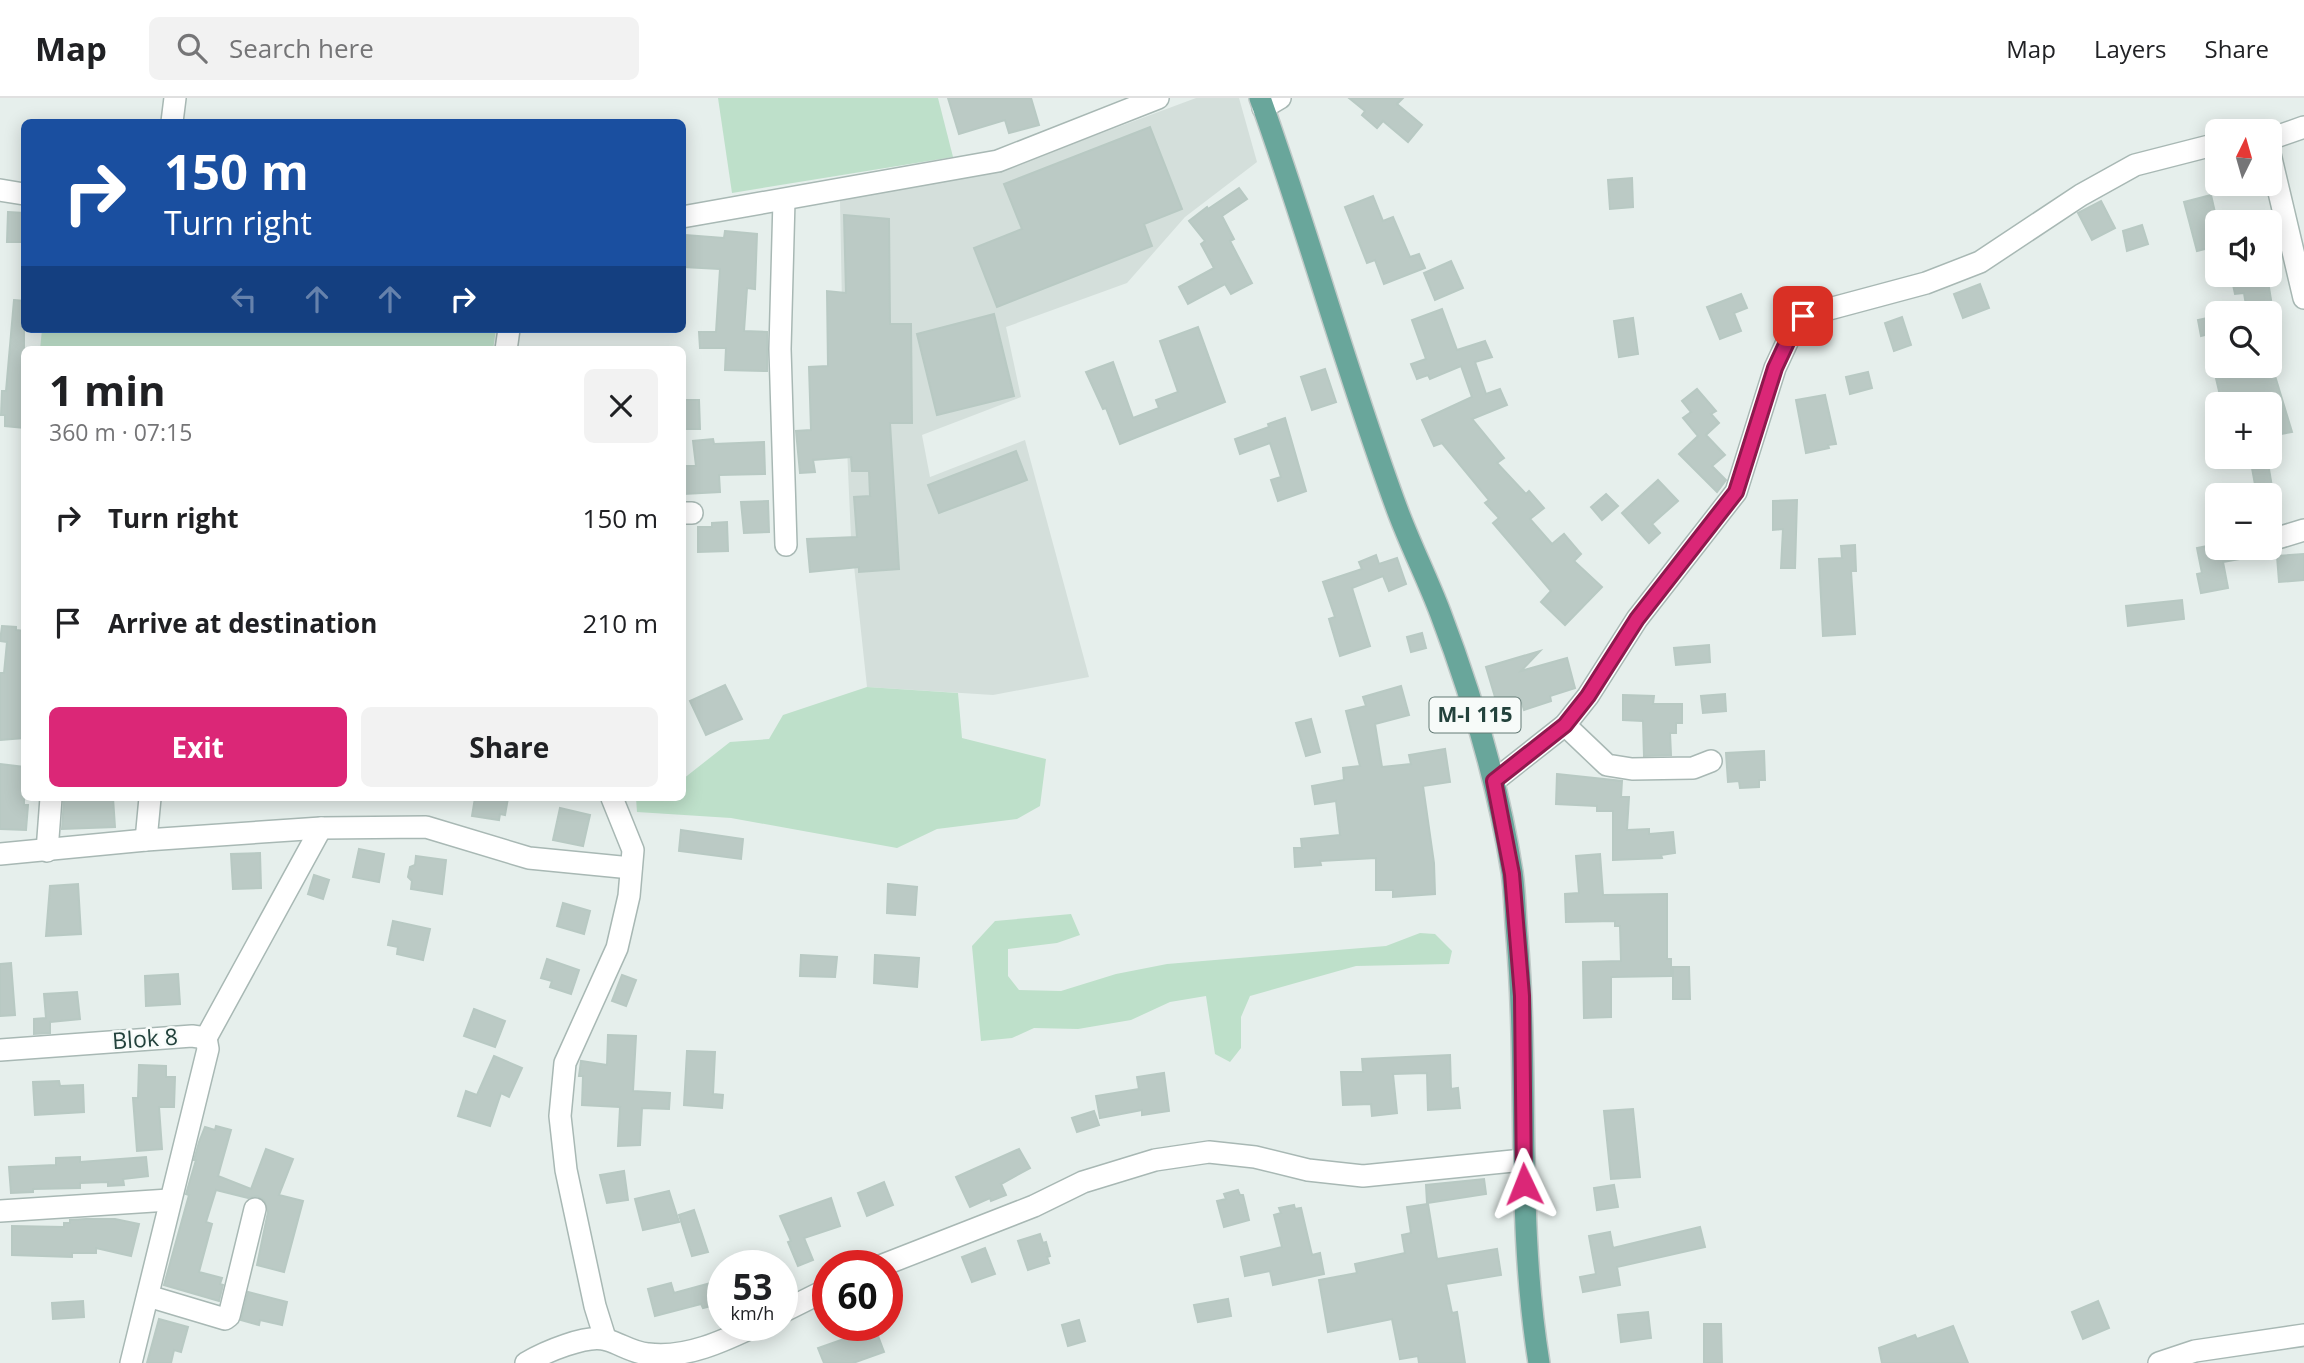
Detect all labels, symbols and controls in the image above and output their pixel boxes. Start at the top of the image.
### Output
search box [149,17,639,80]
text: Map [35,26,107,71]
icon: search [173,29,211,67]
text: Search here [229,30,374,66]
text: Map [2006,32,2056,65]
text: Layers [2094,32,2167,65]
text: Share [2205,32,2269,65]
north arrow [2205,119,2282,196]
map controls [2205,119,2282,560]
text: 150 m [164,138,309,204]
icon: right [49,147,140,238]
text: Turn right [164,201,312,244]
button: sound [2205,210,2282,287]
icon: left [225,280,263,318]
icon: ahead [298,280,336,318]
icon: ahead [371,280,409,318]
icon: right [444,280,482,318]
pin [1773,286,1833,346]
icon: arrive [1784,297,1822,335]
button: search [2205,301,2282,378]
text: 1 min [49,361,166,418]
button: close [584,369,658,443]
button: + [2205,392,2282,469]
text: 360 m · 07:15 [49,416,192,448]
button: − [2205,483,2282,560]
icon: right [49,499,87,537]
text: Turn right [108,500,239,536]
text: 150 m [583,500,658,536]
icon: arrive [49,604,87,642]
text: Arrive at destination [108,605,377,641]
text: 210 m [583,605,658,641]
road number: M-I 115 [1430,698,1520,732]
button: Exit [49,707,347,787]
button: Share [361,707,658,787]
street label: Blok 8 [111,1020,179,1056]
position arrow [1487,1147,1561,1221]
speed limit sign: 60 [812,1250,903,1341]
text: 53 [732,1263,773,1310]
text: km/h [731,1301,774,1325]

